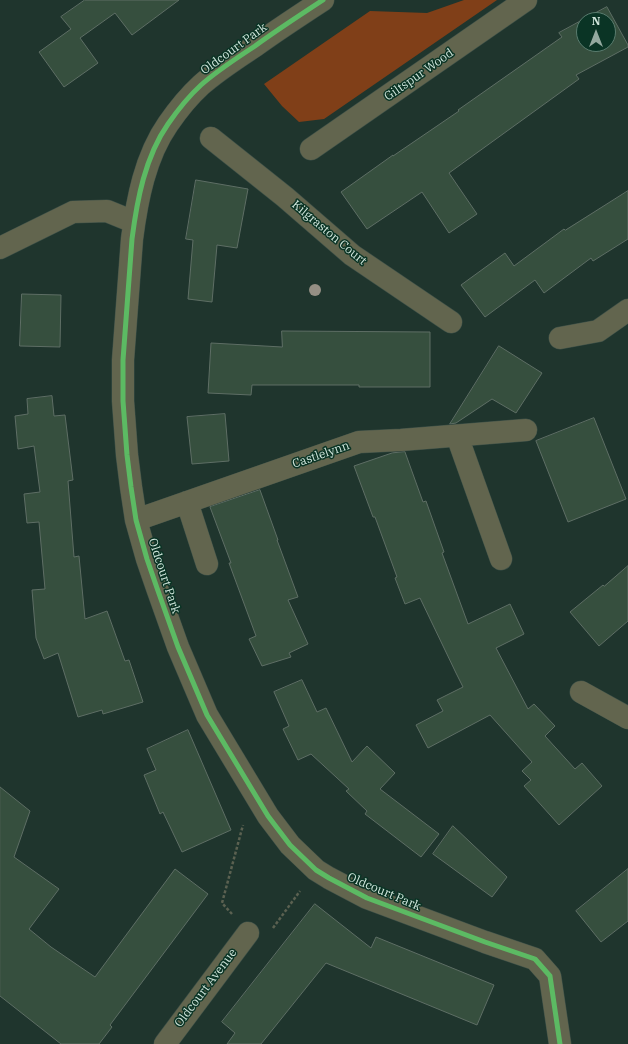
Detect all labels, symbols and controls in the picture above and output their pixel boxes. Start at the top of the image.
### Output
north arrow [576,12,616,52]
text: N [592,14,600,28]
street label: Oldcourt Park [198,20,270,78]
street label: Giltspur Wood [382,46,456,104]
street label: Kilgraston Court [289,198,369,268]
street label: Castlelynn [290,438,352,472]
street label: Oldcourt Park [145,536,183,616]
street label: Oldcourt Park [345,870,423,914]
street label: Oldcourt Avenue [172,946,240,1030]

